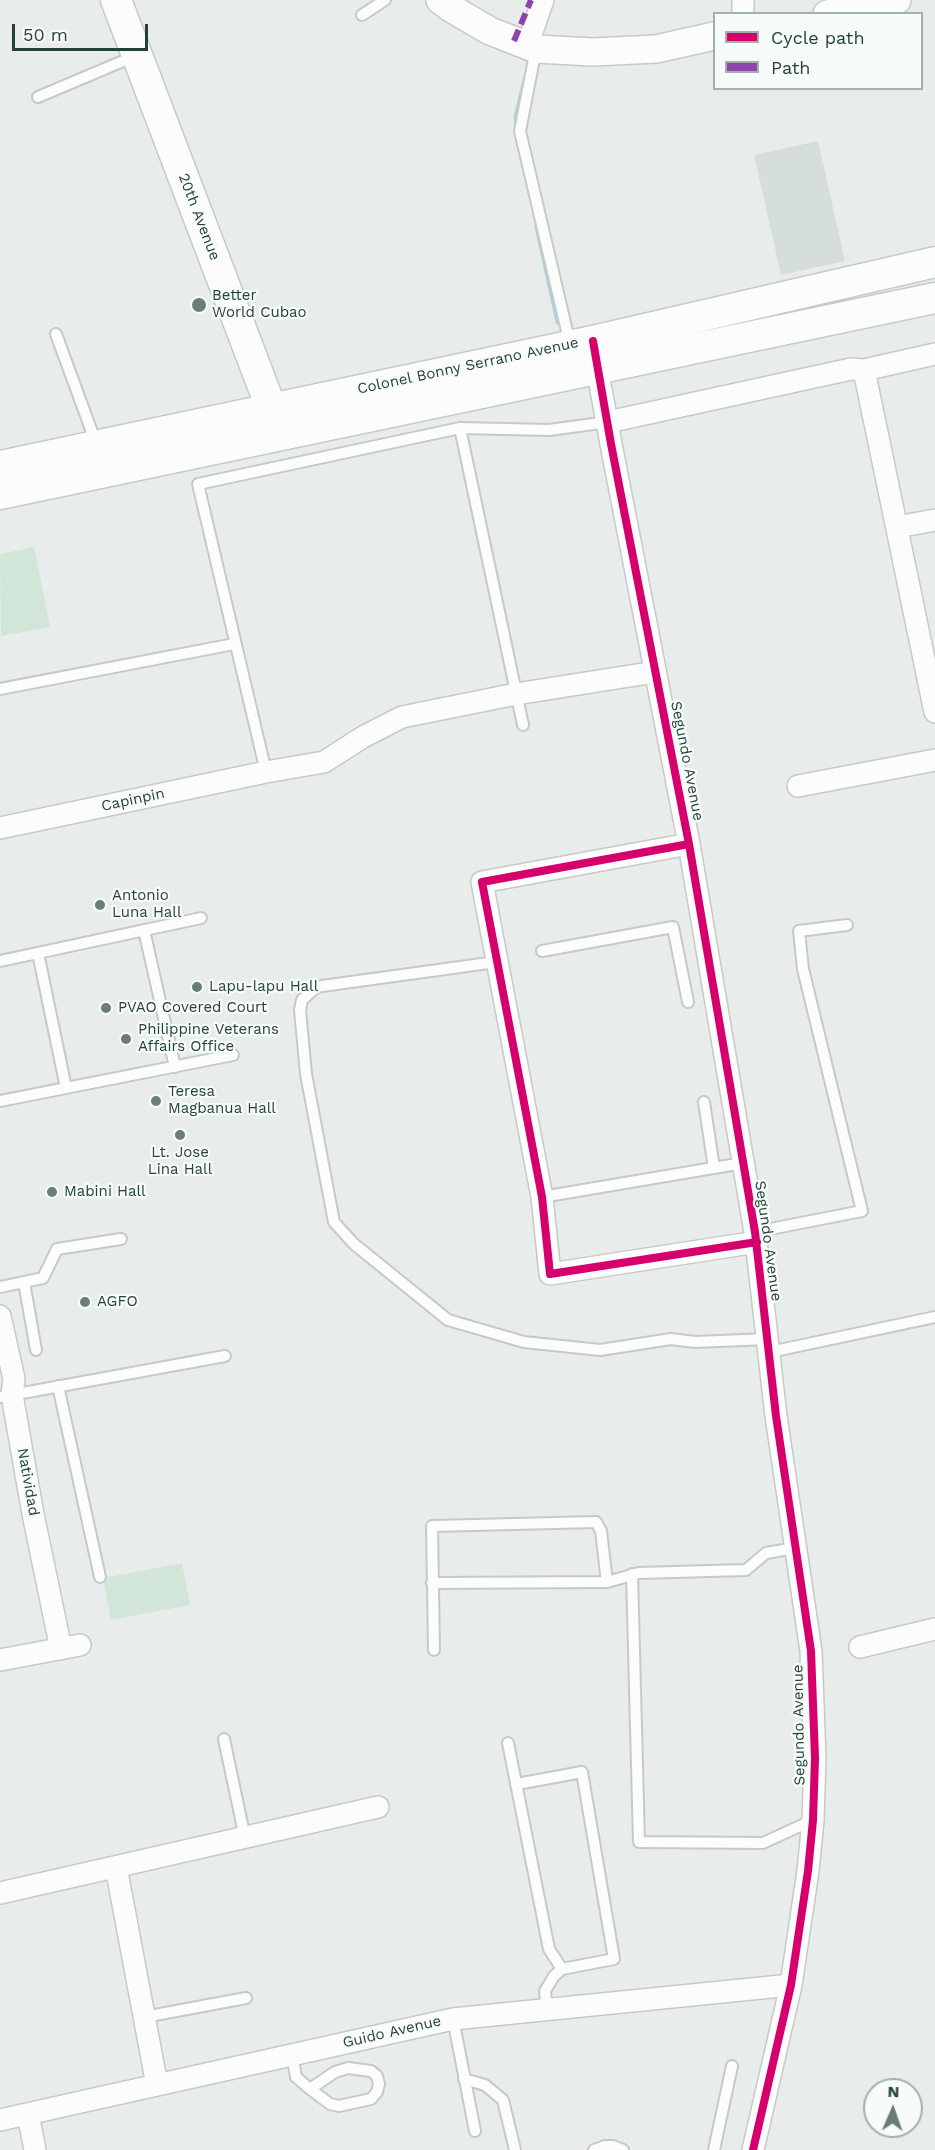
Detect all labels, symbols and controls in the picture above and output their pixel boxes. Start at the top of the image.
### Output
scale bar [15,12,152,50]
legend [713,12,923,90]
text: 50 m [23,24,68,45]
text: Cycle path [771,27,865,48]
text: Path [771,57,811,78]
street label: 20th Avenue [174,171,224,263]
place label: Better World Cubao [212,287,307,322]
marker: Better World Cubao [190,296,208,314]
street label: Colonel Bonny Serrano Avenue [356,334,580,398]
street label: Segundo Avenue [667,700,707,822]
street label: Capinpin [100,785,166,815]
place label: Antonio Luna Hall [112,887,182,922]
marker: Antonio Luna Hall [93,898,107,912]
place label: Lapu-lapu Hall [209,978,318,996]
marker: Lapu-lapu Hall [190,980,204,994]
place label: PVAO Covered Court [118,999,267,1017]
marker: PVAO Covered Court [99,1001,113,1015]
place label: Philippine Veterans Affairs Office [138,1021,279,1056]
marker: Philippine Veterans Affairs Office [119,1032,133,1046]
place label: Teresa Magbanua Hall [168,1083,276,1118]
marker: Teresa Magbanua Hall [149,1094,163,1108]
marker: Lt. Jose Lina Hall [173,1128,187,1142]
place label: Lt. Jose Lina Hall [148,1144,212,1179]
street label: Segundo Avenue [751,1180,785,1302]
place label: Mabini Hall [64,1183,146,1201]
marker: Mabini Hall [45,1185,59,1199]
place label: AGFO [97,1293,138,1311]
marker: AGFO [78,1295,92,1309]
street label: Natividad [13,1447,43,1517]
street label: Segundo Avenue [789,1664,809,1786]
street label: Guido Avenue [341,2012,443,2052]
north arrow [863,2078,923,2138]
text: N [887,2082,900,2101]

